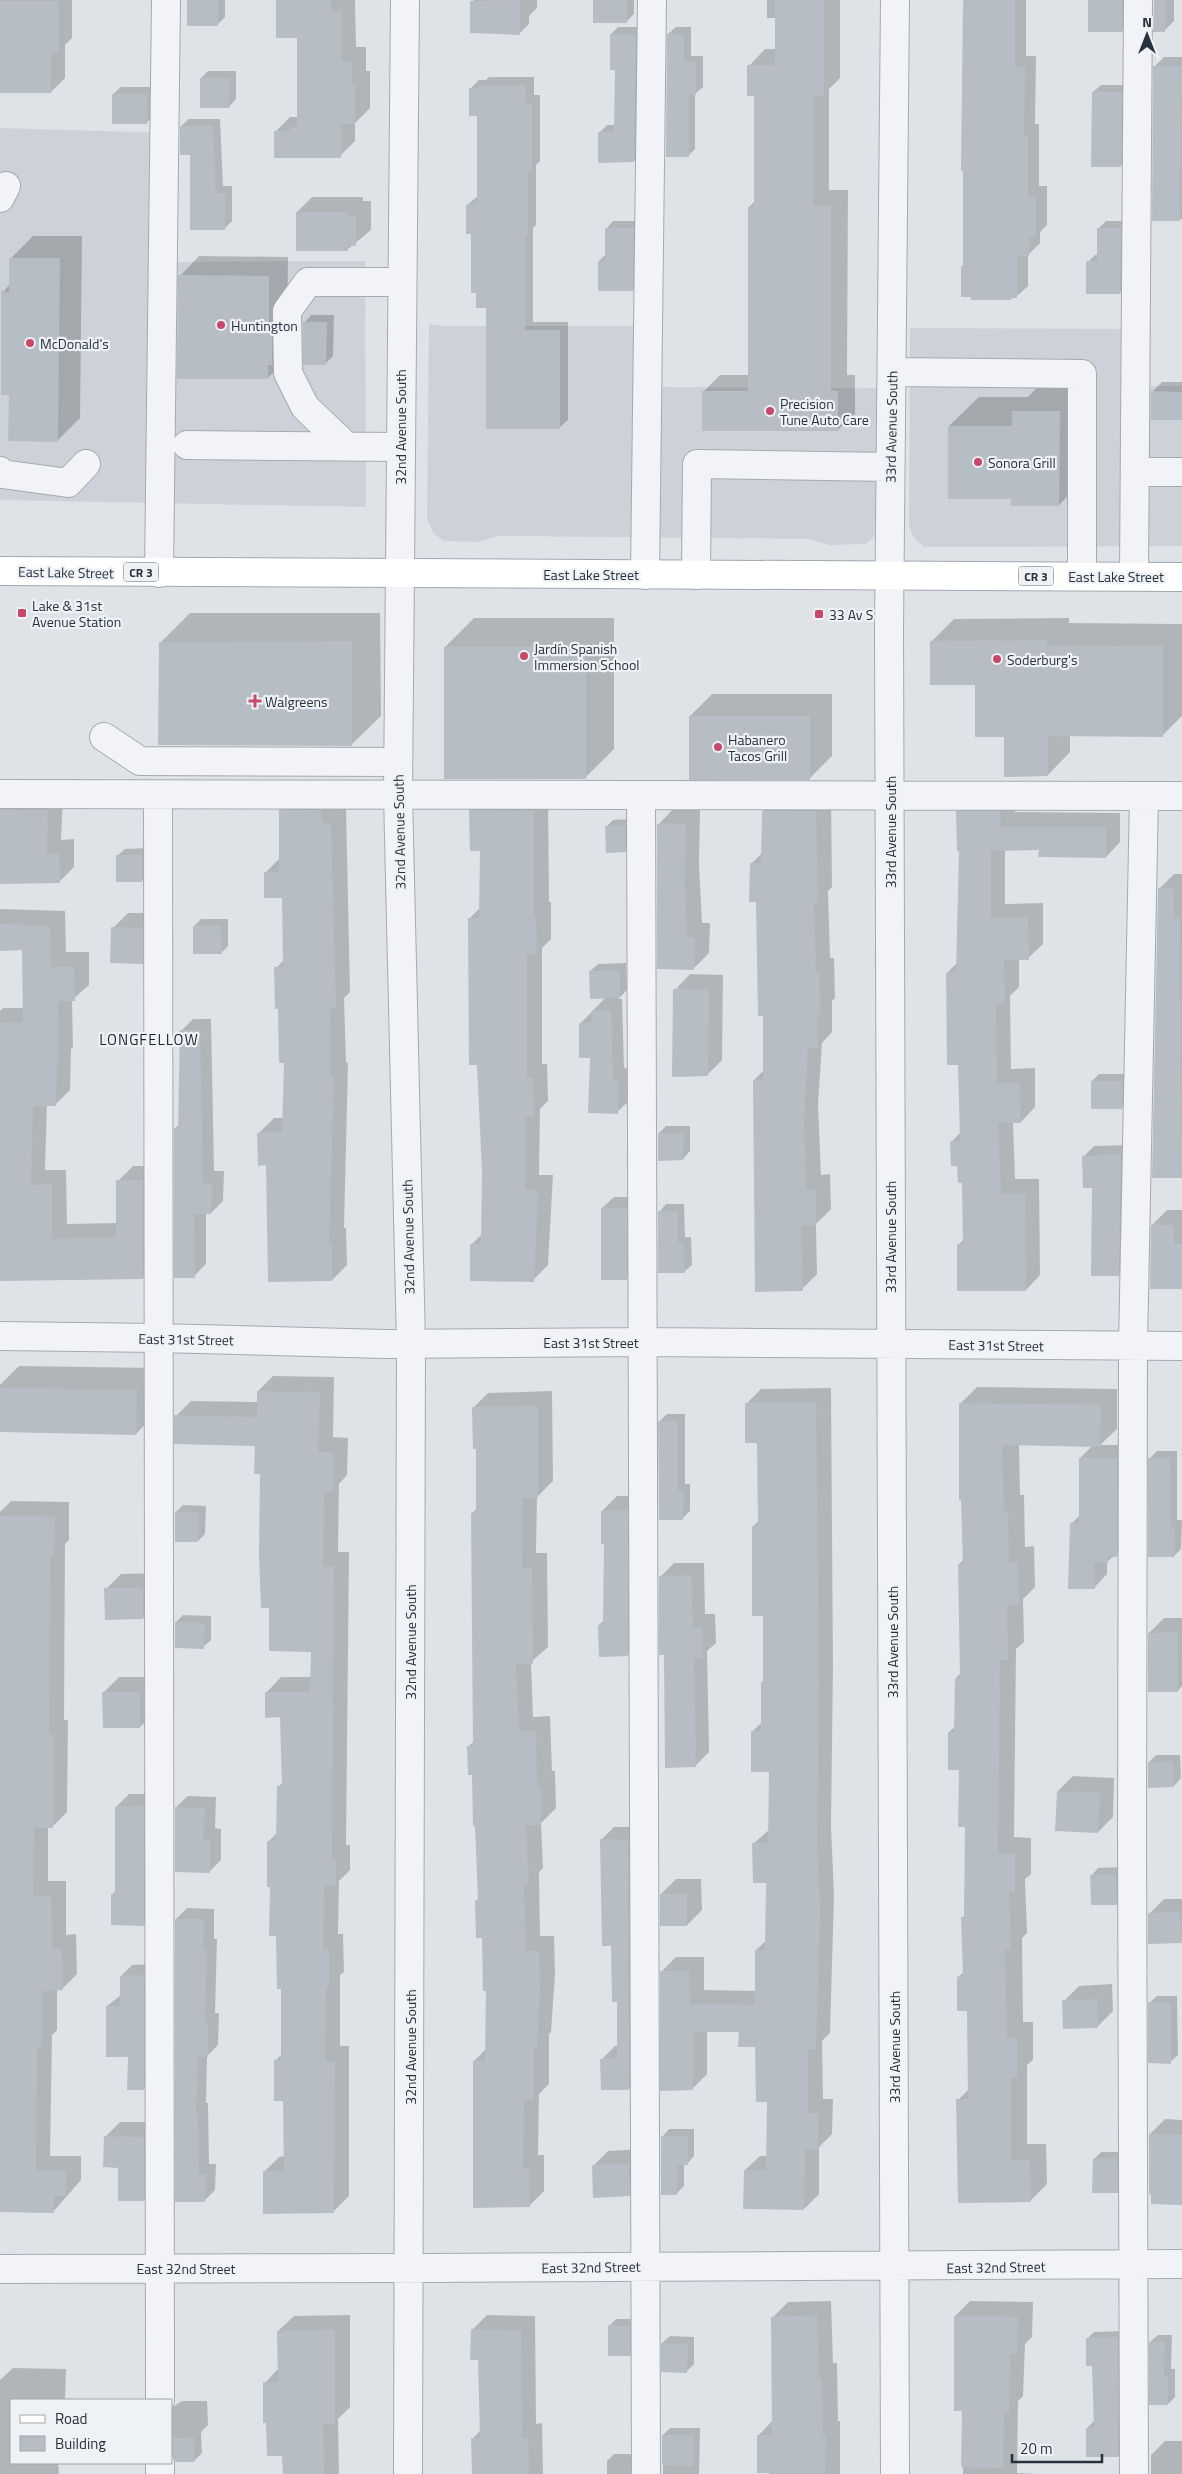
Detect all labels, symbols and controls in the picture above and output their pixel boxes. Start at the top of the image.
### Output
north arrow [1122,10,1172,60]
text: N [1142,11,1152,32]
place label: Huntington [231,315,298,336]
marker: Huntington [215,319,227,331]
place label: McDonald's [40,333,109,354]
marker: McDonald's [24,337,36,349]
street label: 32nd Avenue South [390,369,411,485]
street label: 33rd Avenue South [880,371,902,483]
place label: Precision Tune Auto Care [780,393,869,430]
marker: Precision Tune Auto Care [764,405,776,417]
place label: Sonora Grill [988,452,1056,473]
marker: Sonora Grill [972,456,984,468]
street label: East Lake Street [18,561,114,583]
road number: CR 3 [124,562,158,582]
street label: East Lake Street [543,564,639,585]
road number: CR 3 [1018,566,1054,586]
street label: East Lake Street [1068,566,1164,587]
place label: Lake & 31st Avenue Station [32,595,121,632]
place label: 33 Av S [829,604,873,625]
marker: Lake & 31st Avenue Station [16,607,28,619]
marker: 33 Av S [813,608,825,620]
place label: Jardín Spanish Immersion School [534,638,640,675]
place label: Soderburg's [1007,649,1077,670]
marker: Jardín Spanish Immersion School [518,650,530,662]
marker: Soderburg's [991,653,1003,665]
place label: Walgreens [265,691,328,712]
marker: Walgreens [249,695,261,707]
place label: Habanero Tacos Grill [728,729,787,766]
marker: Habanero Tacos Grill [712,741,724,753]
street label: 32nd Avenue South [387,774,411,890]
street label: 33rd Avenue South [880,776,901,888]
district label: LONGFELLOW [99,1028,199,1051]
street label: 32nd Avenue South [396,1179,420,1295]
street label: 33rd Avenue South [880,1181,901,1293]
street label: East 31st Street [138,1328,234,1350]
street label: East 31st Street [543,1332,639,1353]
street label: East 31st Street [948,1334,1044,1356]
street label: 32nd Avenue South [400,1584,421,1700]
street label: 33rd Avenue South [882,1586,903,1698]
street label: 32nd Avenue South [400,1989,421,2105]
street label: 33rd Avenue South [884,1991,905,2103]
street label: East 32nd Street [541,2256,641,2278]
street label: East 32nd Street [946,2256,1046,2278]
street label: East 32nd Street [136,2258,236,2279]
legend [10,2399,172,2464]
text: Road [55,2407,87,2430]
text: Building [55,2432,106,2455]
scale bar [1012,2432,1102,2464]
text: 20 m [1020,2437,1053,2460]

